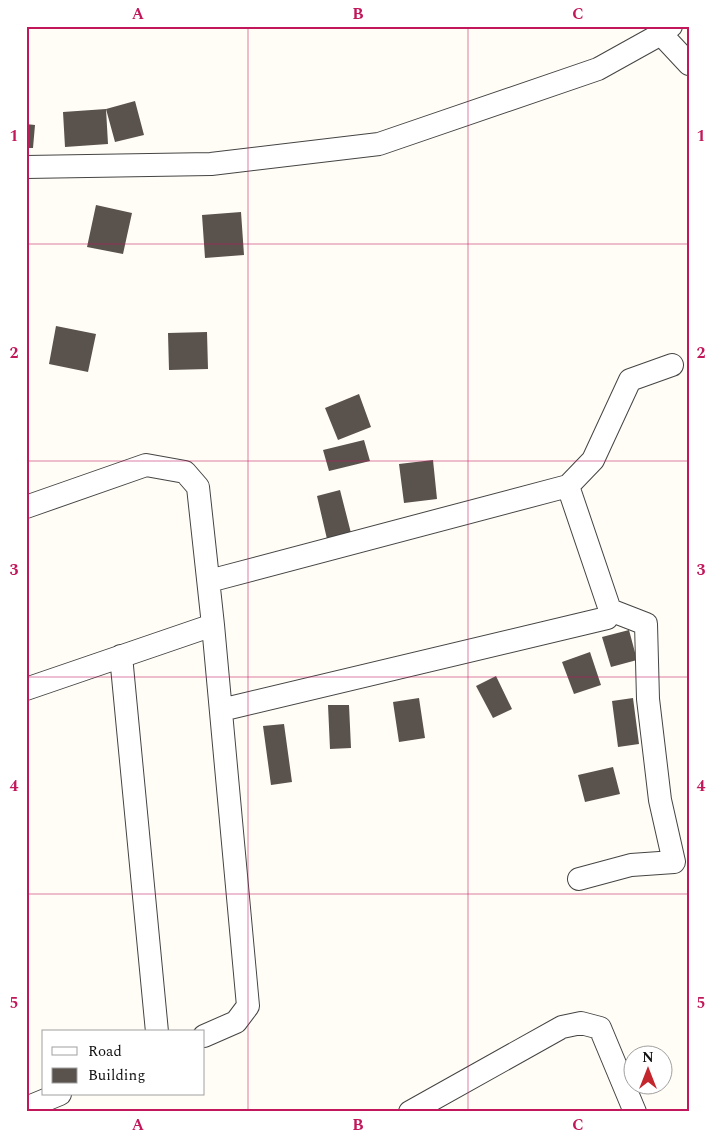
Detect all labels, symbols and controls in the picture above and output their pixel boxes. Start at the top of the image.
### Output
text: A [132,2,145,26]
text: B [352,2,364,26]
text: C [572,2,584,26]
text: 1 [10,124,18,148]
text: 1 [697,124,705,148]
text: 2 [10,341,19,365]
text: 2 [697,341,706,365]
text: 3 [10,558,19,582]
text: 3 [697,558,706,582]
text: 4 [10,774,19,798]
text: 4 [697,774,706,798]
text: 5 [10,991,18,1015]
text: 5 [697,991,705,1015]
legend [42,1030,205,1096]
text: Road [88,1040,122,1063]
north arrow [622,1046,672,1096]
text: N [642,1047,654,1068]
text: Building [88,1064,145,1087]
text: A [132,1113,145,1137]
text: B [352,1113,364,1137]
text: C [572,1113,584,1137]

